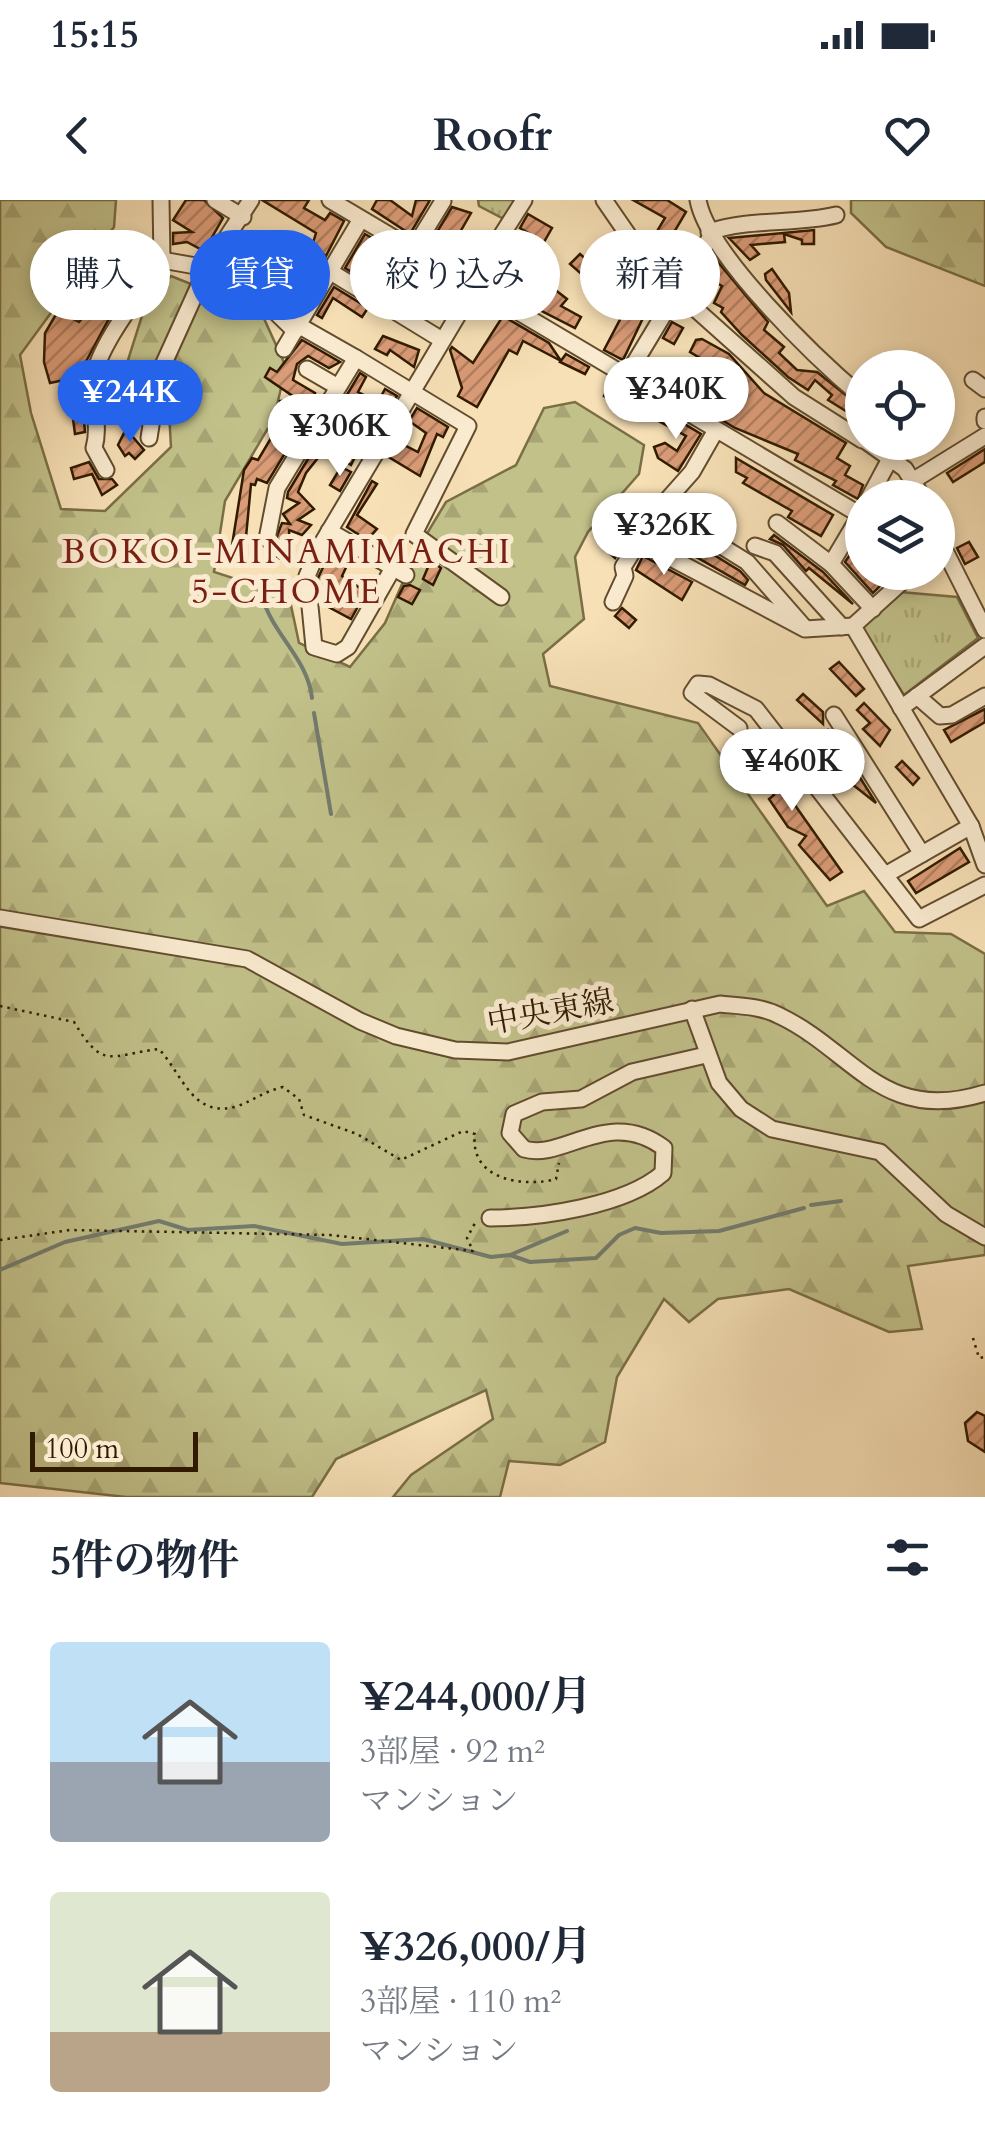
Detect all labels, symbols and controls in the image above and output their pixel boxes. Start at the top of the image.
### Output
text: 15:15 [50,9,139,61]
text: Roofr [433,105,552,166]
icon: back [50,108,105,163]
icon: heart [880,108,935,163]
chip: 購入 [30,230,170,320]
chip: 賃貸 [190,230,330,320]
chip: 絞り込み [350,230,560,320]
chip: 新着 [580,230,720,320]
map controls [845,350,955,590]
button: locate [845,350,955,460]
pin: ¥340K [606,357,746,442]
pin: ¥244K [60,360,200,445]
text: ¥340K [626,367,726,411]
text: ¥244K [80,370,180,414]
pin: ¥306K [270,394,410,479]
text: ¥306K [290,404,390,448]
button: layers [845,480,955,590]
pin: ¥326K [594,493,734,578]
text: ¥326K [614,503,714,547]
district label: BOKOI-MINAMIMACHI 5-CHOME [62,528,512,616]
pin: ¥460K [722,729,862,814]
text: ¥460K [742,739,842,783]
street label: 中央東線 [483,979,617,1045]
scale bar [30,1427,198,1472]
text: 100 m [45,1430,119,1468]
icon: filters [880,1530,935,1585]
text: 5件の物件 [50,1532,240,1589]
text: ¥244,000/月 [360,1668,592,1725]
icon: home [130,1682,250,1802]
text: 3部屋 · 92 m² [360,1730,545,1774]
text: マンション [360,1779,519,1823]
text: ¥326,000/月 [360,1918,592,1975]
icon: home [130,1932,250,2052]
text: 3部屋 · 110 m² [360,1980,561,2024]
text: マンション [360,2029,519,2073]

